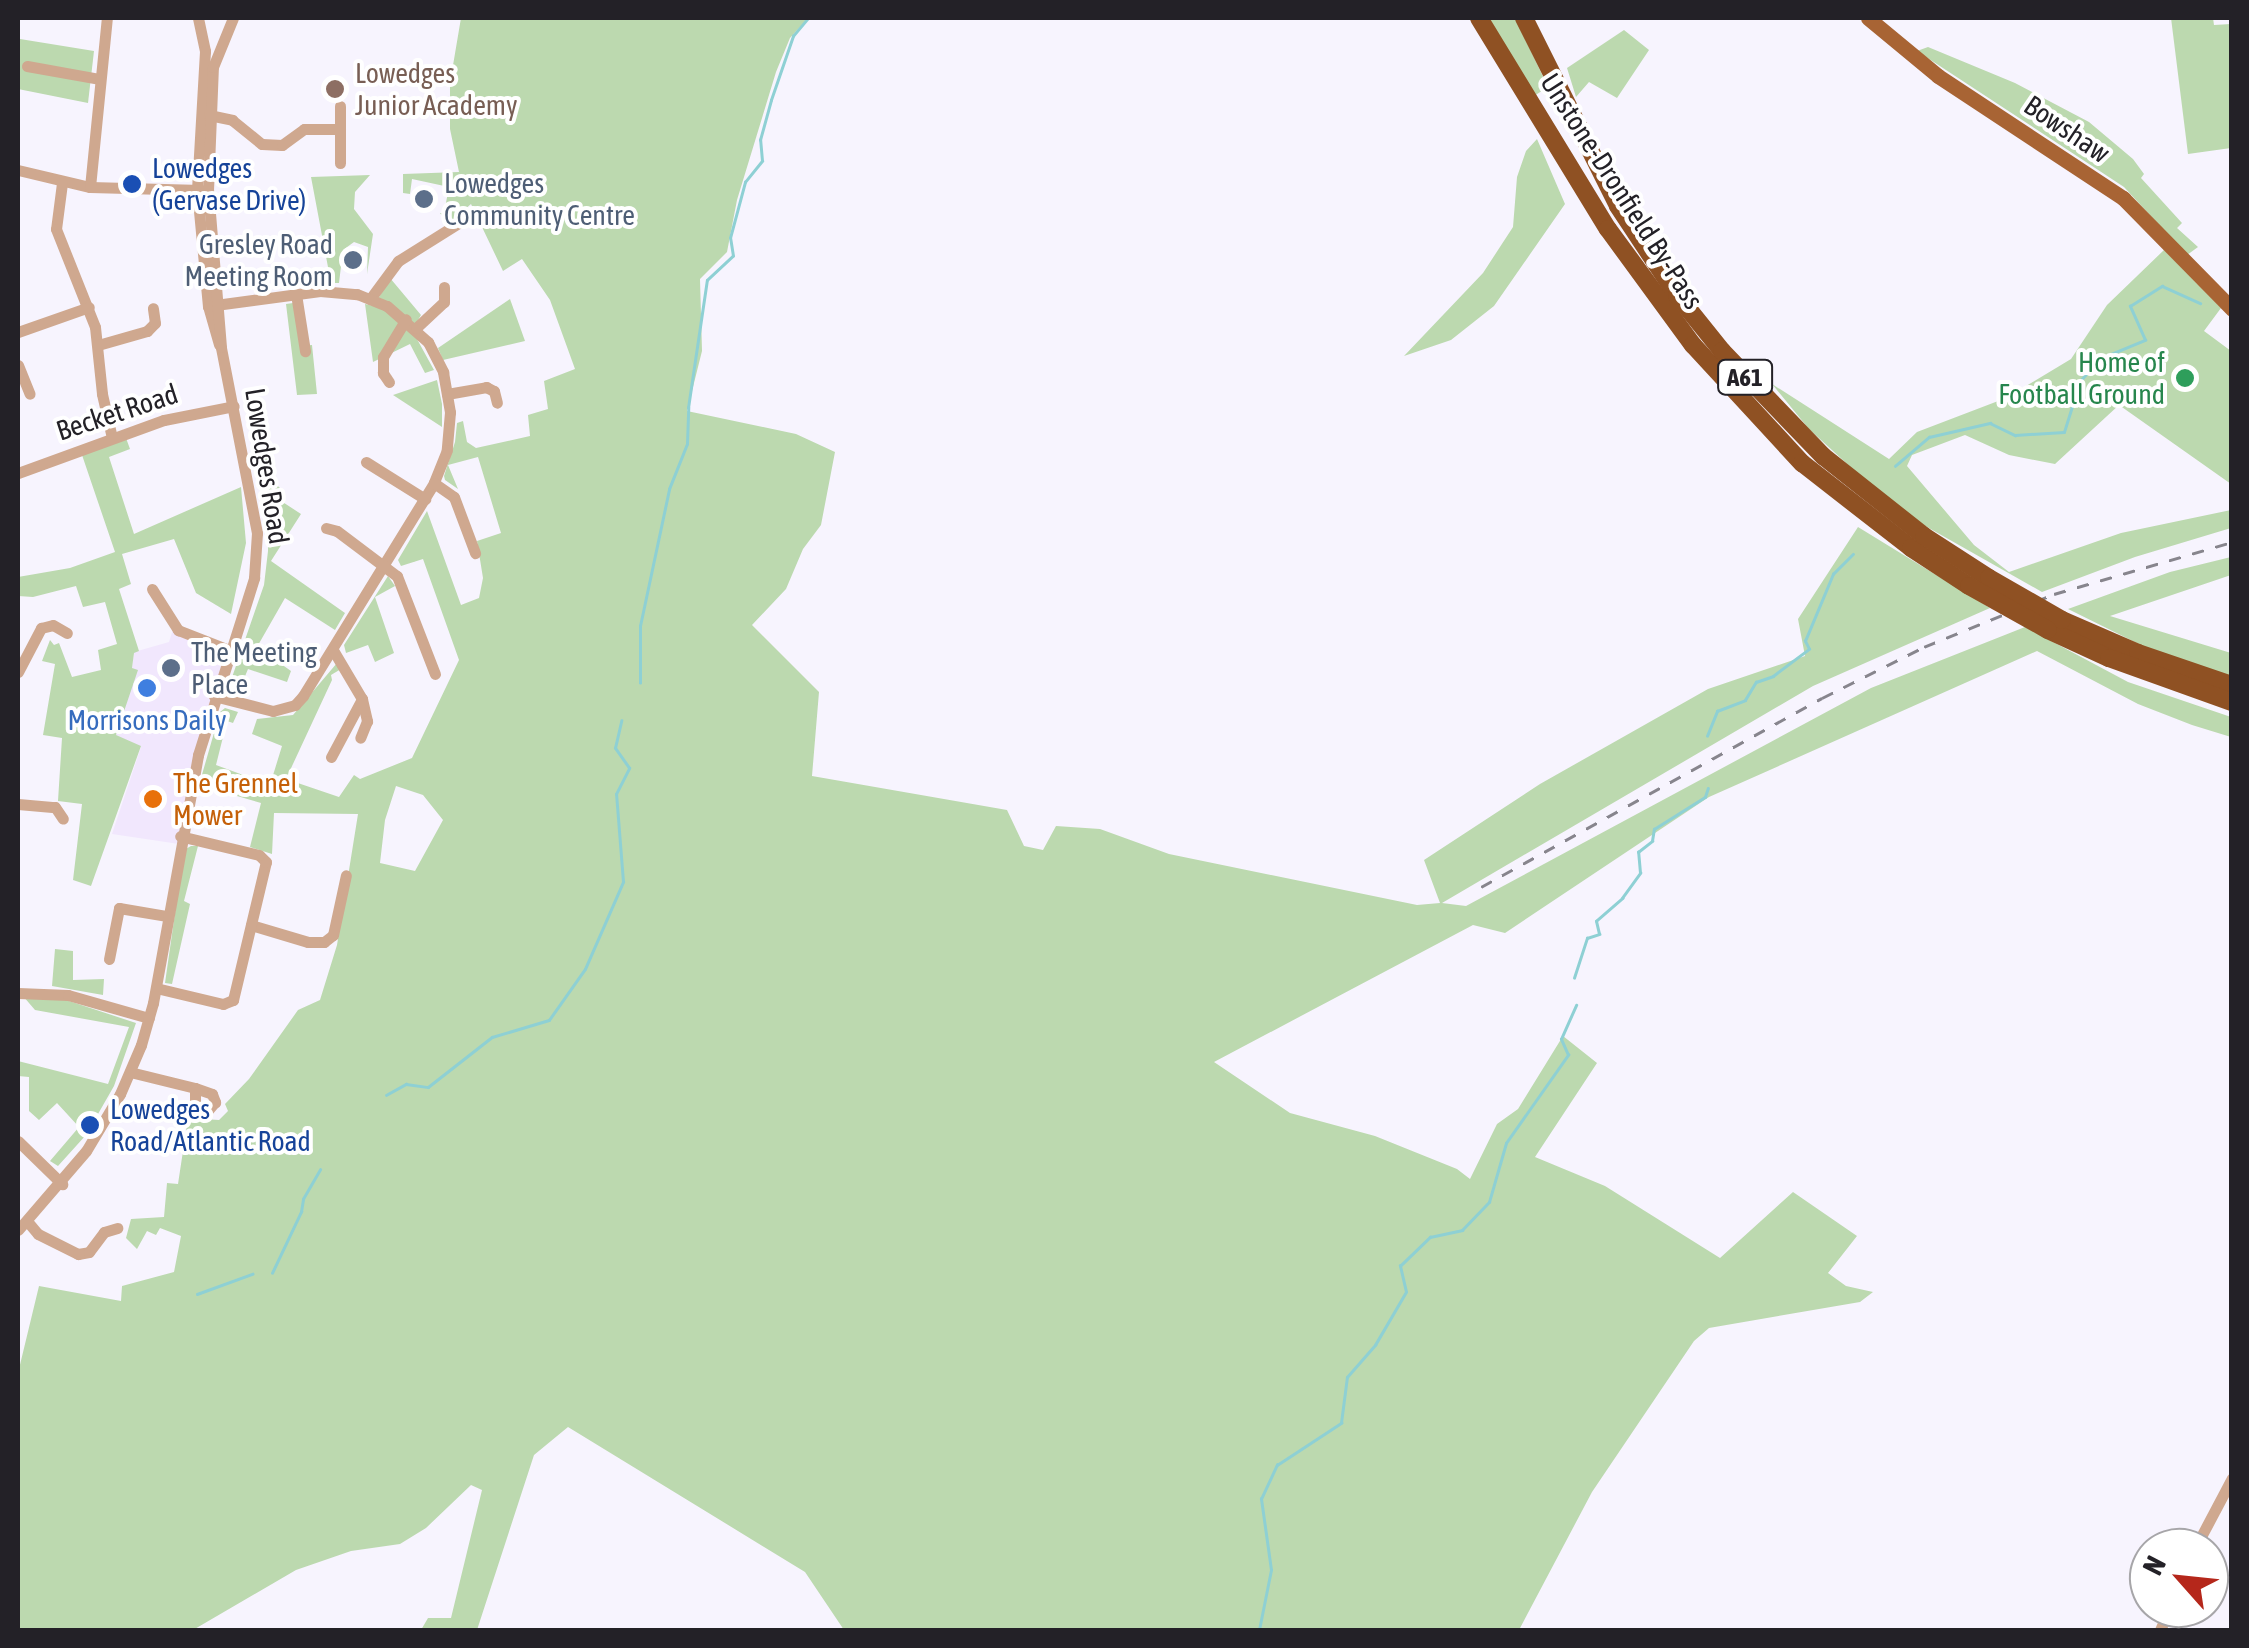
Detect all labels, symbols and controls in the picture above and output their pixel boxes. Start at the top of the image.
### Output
place label: Lowedges Junior Academy [355,56,518,122]
street label: Unstone-Dronfield By-Pass [1533,67,1711,315]
marker: Lowedges Junior Academy [324,78,346,100]
street label: Bowshaw [2018,88,2116,170]
place label: Lowedges (Gervase Drive) [152,151,306,217]
place label: Lowedges Community Centre [444,166,635,232]
marker: Lowedges (Gervase Drive) [121,173,143,195]
marker: Lowedges Community Centre [413,188,435,210]
place label: Gresley Road Meeting Room [185,227,333,293]
marker: Gresley Road Meeting Room [342,249,364,271]
place label: Home of Football Ground [1998,345,2165,411]
road number: A61 [1715,357,1775,397]
marker: Home of Football Ground [2174,367,2196,389]
street label: Becket Road [52,377,182,447]
street label: Lowedges Road [238,386,296,546]
place label: The Meeting Place [191,635,317,701]
marker: The Meeting Place [160,657,182,679]
marker: Morrisons Daily [136,677,158,699]
place label: Morrisons Daily [67,703,227,737]
place label: The Grennel Mower [173,766,298,832]
marker: The Grennel Mower [142,788,164,810]
place label: Lowedges Road/Atlantic Road [110,1092,311,1158]
marker: Lowedges Road/Atlantic Road [79,1114,101,1136]
north arrow [2129,1528,2229,1628]
text: N [2136,1551,2172,1580]

